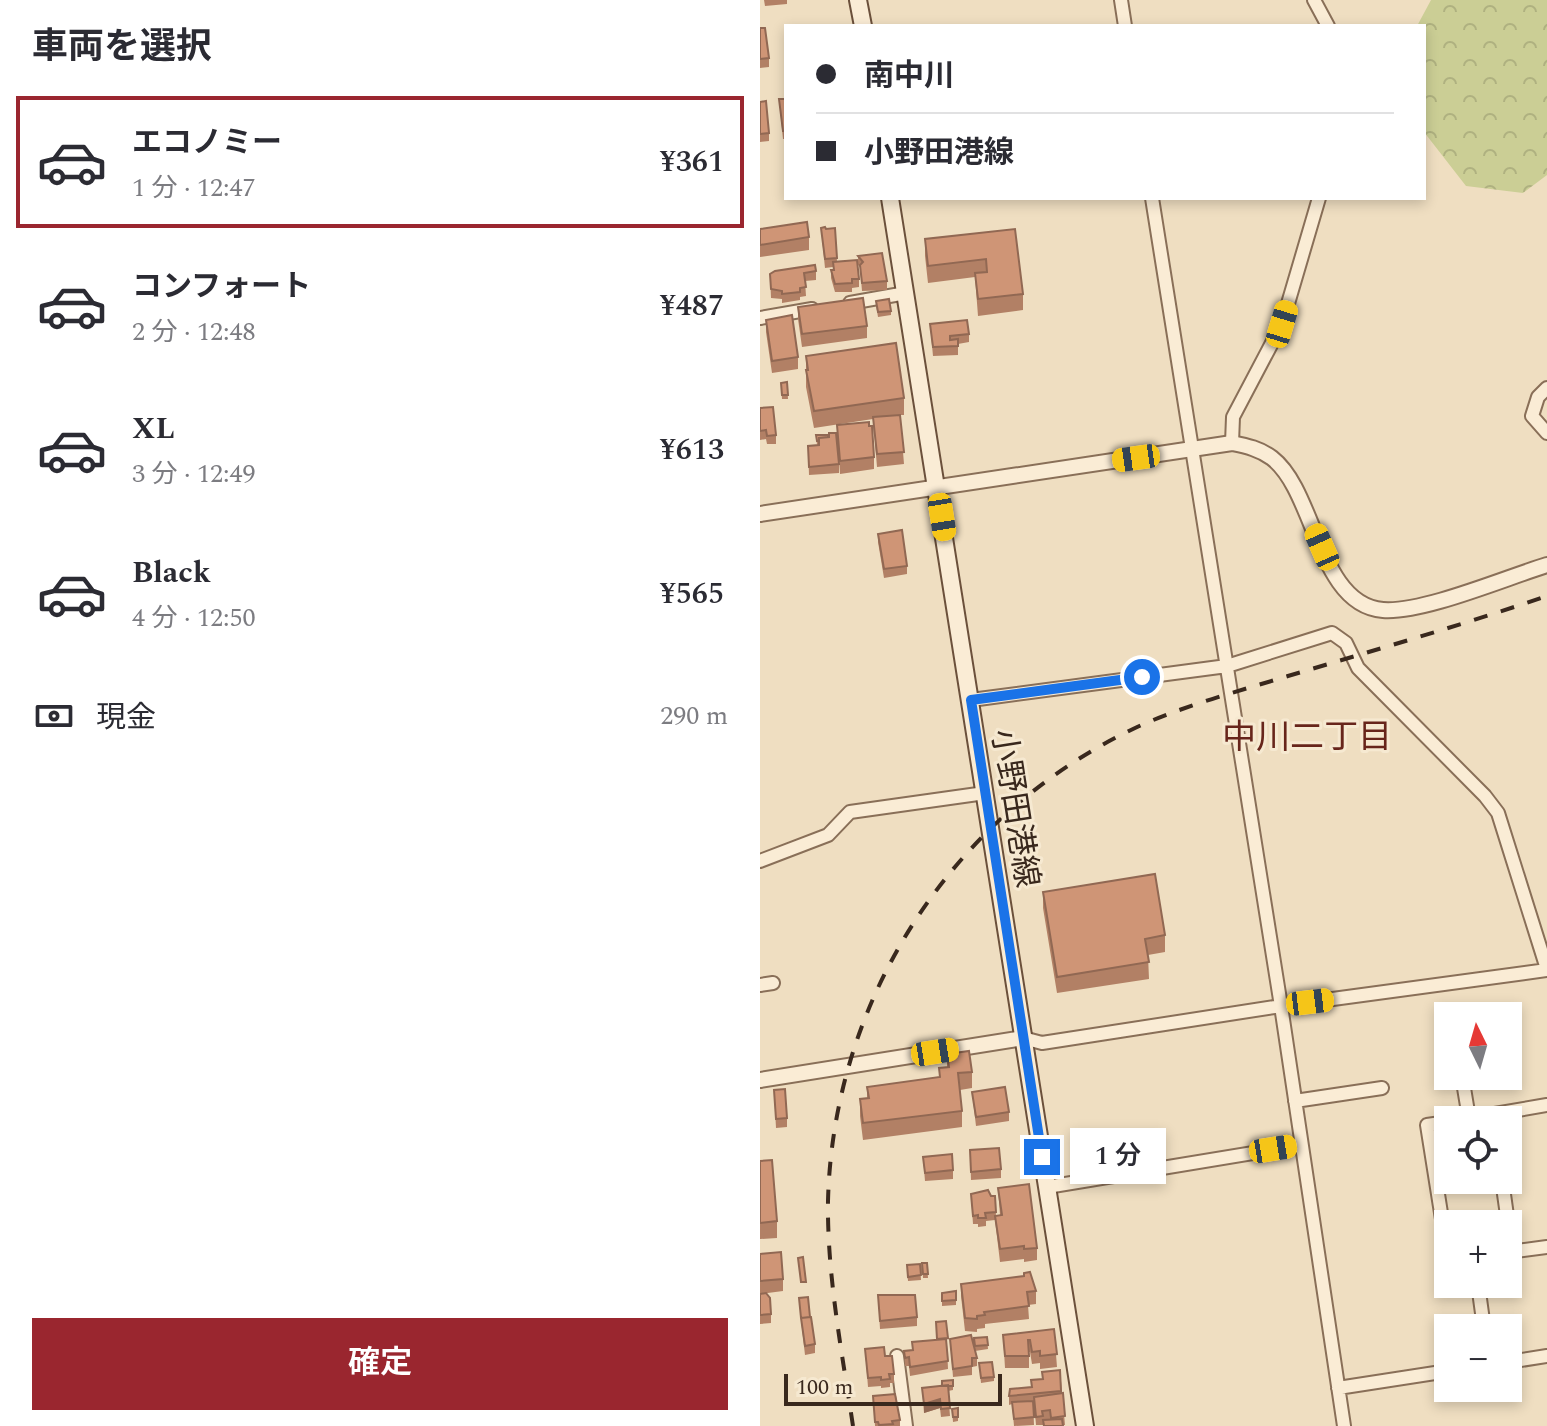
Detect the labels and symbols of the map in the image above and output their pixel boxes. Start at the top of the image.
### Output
car [1264,298,1300,350]
car [1111,443,1161,473]
car [926,491,958,543]
car [1301,520,1343,574]
route start [1124,659,1160,695]
district label: 中川二丁目 [1222,712,1392,764]
street label: 小野田港線 [978,725,1051,891]
car [1285,987,1335,1017]
north arrow [1434,1002,1522,1090]
car [909,1036,961,1068]
callout: 1 分 [1070,1129,1166,1185]
car [1247,1133,1299,1165]
route end [1024,1139,1060,1175]
scale bar [784,1370,1002,1406]

